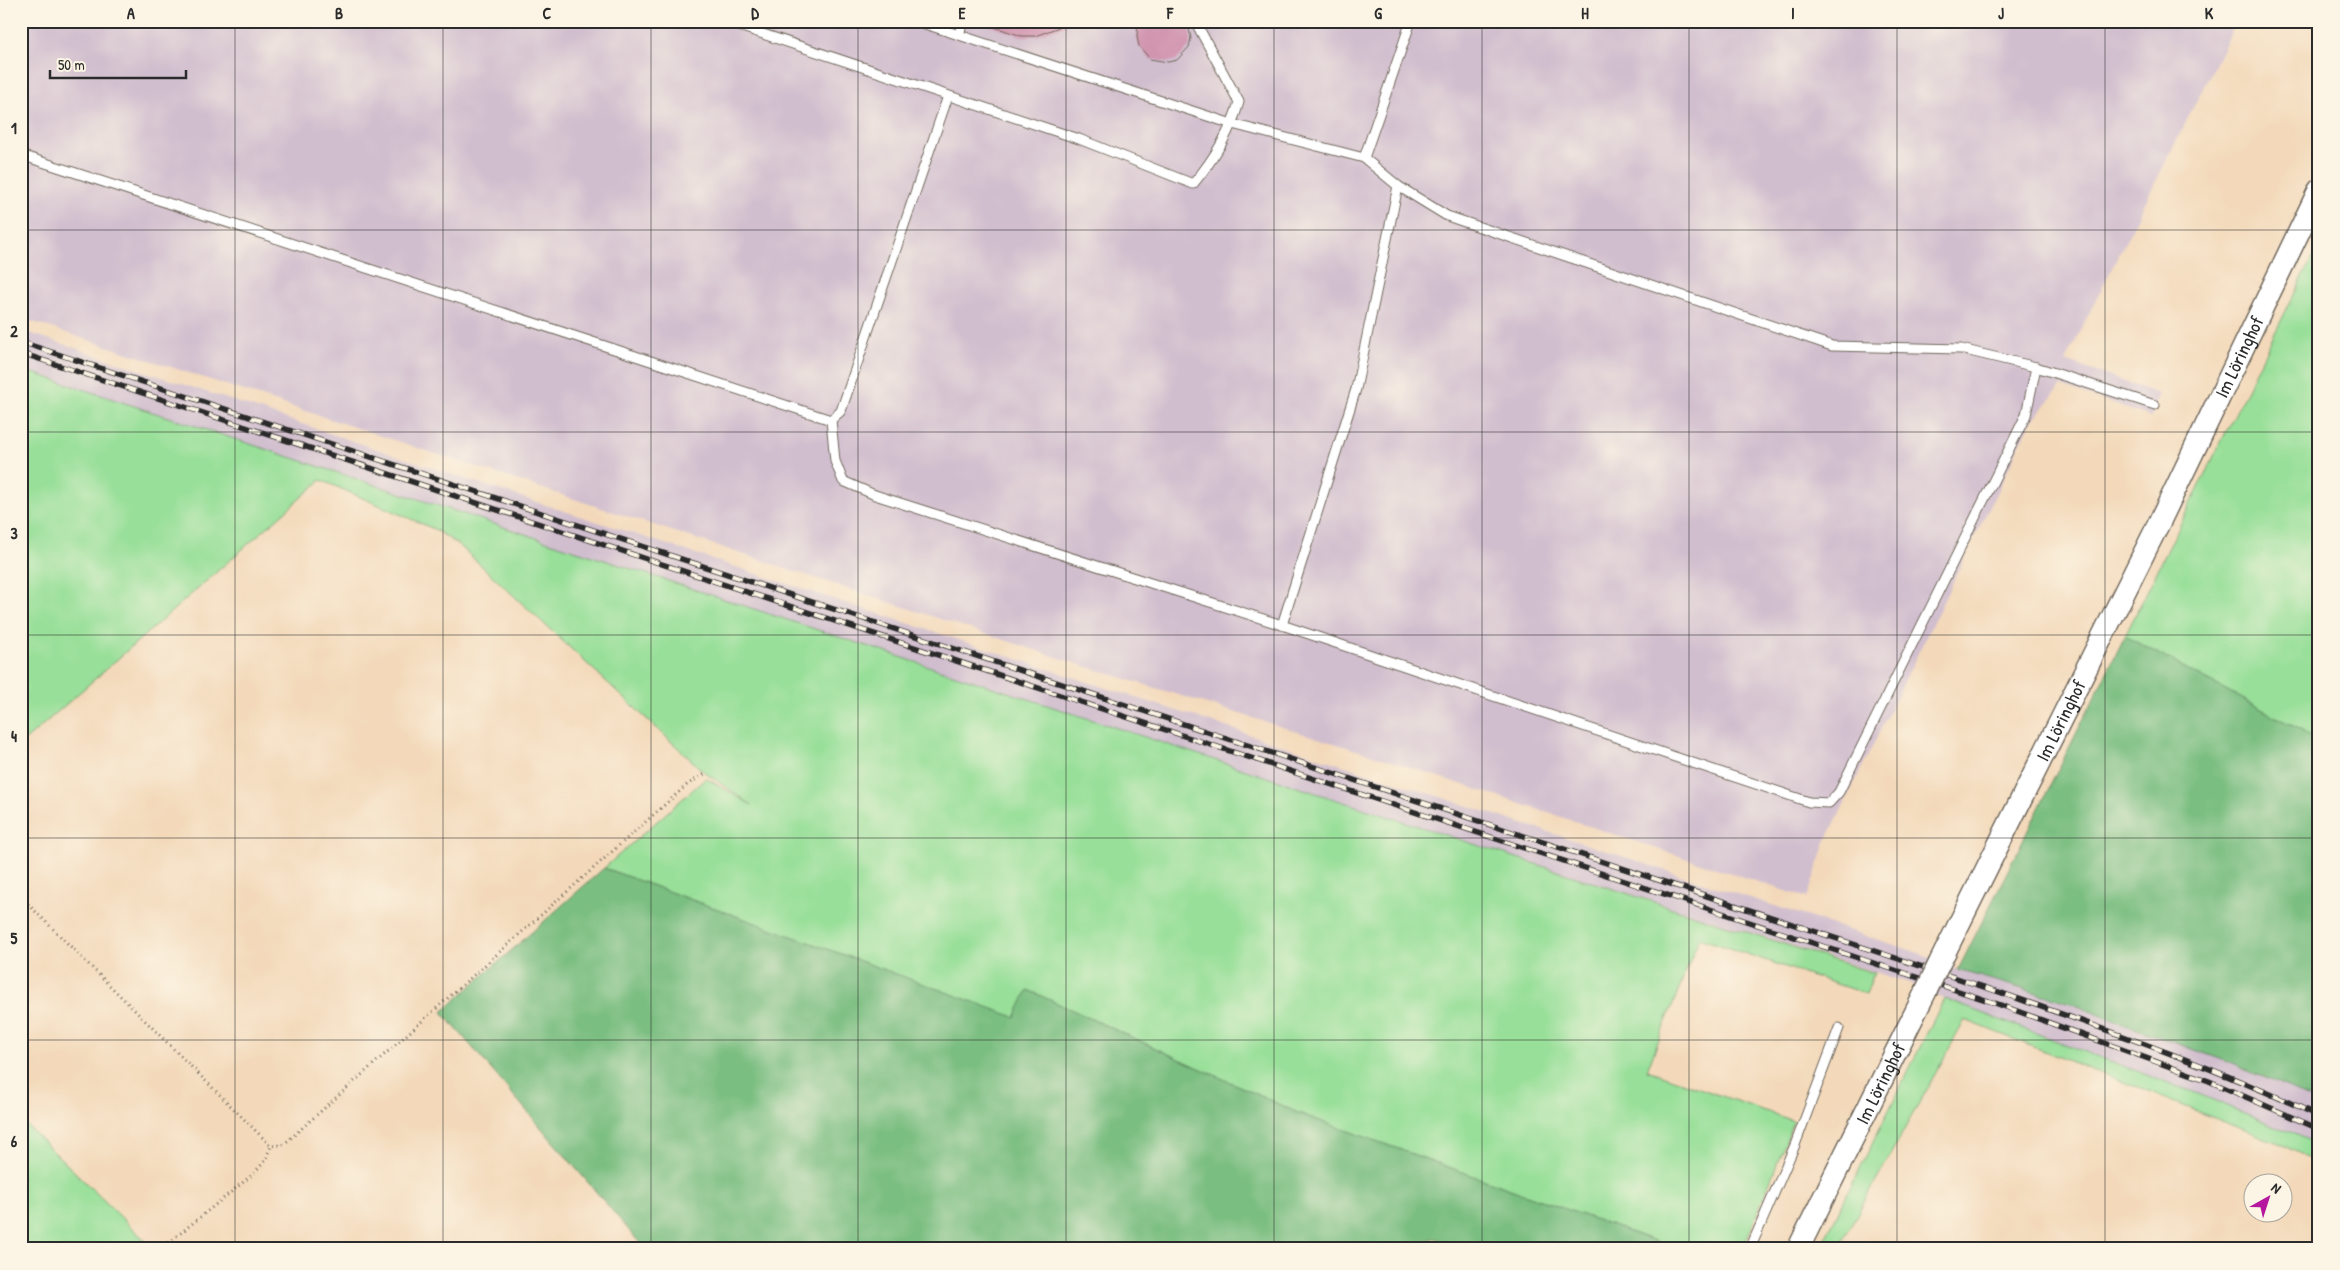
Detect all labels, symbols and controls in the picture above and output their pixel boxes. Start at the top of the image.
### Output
text: A [127,2,135,24]
text: B [335,2,343,24]
text: C [543,2,552,24]
text: D [751,2,759,24]
text: E [958,2,966,24]
text: F [1166,2,1174,24]
text: G [1374,2,1382,24]
text: H [1581,2,1589,24]
text: I [1791,2,1795,24]
text: J [1998,2,2004,24]
text: K [2205,2,2214,24]
scale bar [50,48,186,80]
text: 50 m [58,54,85,75]
text: 1 [11,117,17,139]
street label: Im Löringhof [2208,312,2270,402]
text: 2 [10,320,18,342]
text: 3 [10,522,18,544]
street label: Im Löringhof [2029,675,2092,765]
text: 4 [11,725,17,747]
text: 5 [11,927,18,949]
street label: Im Löringhof [1849,1038,1911,1128]
text: 6 [11,1130,18,1152]
north arrow [2242,1172,2292,1222]
text: N [2268,1178,2286,1198]

